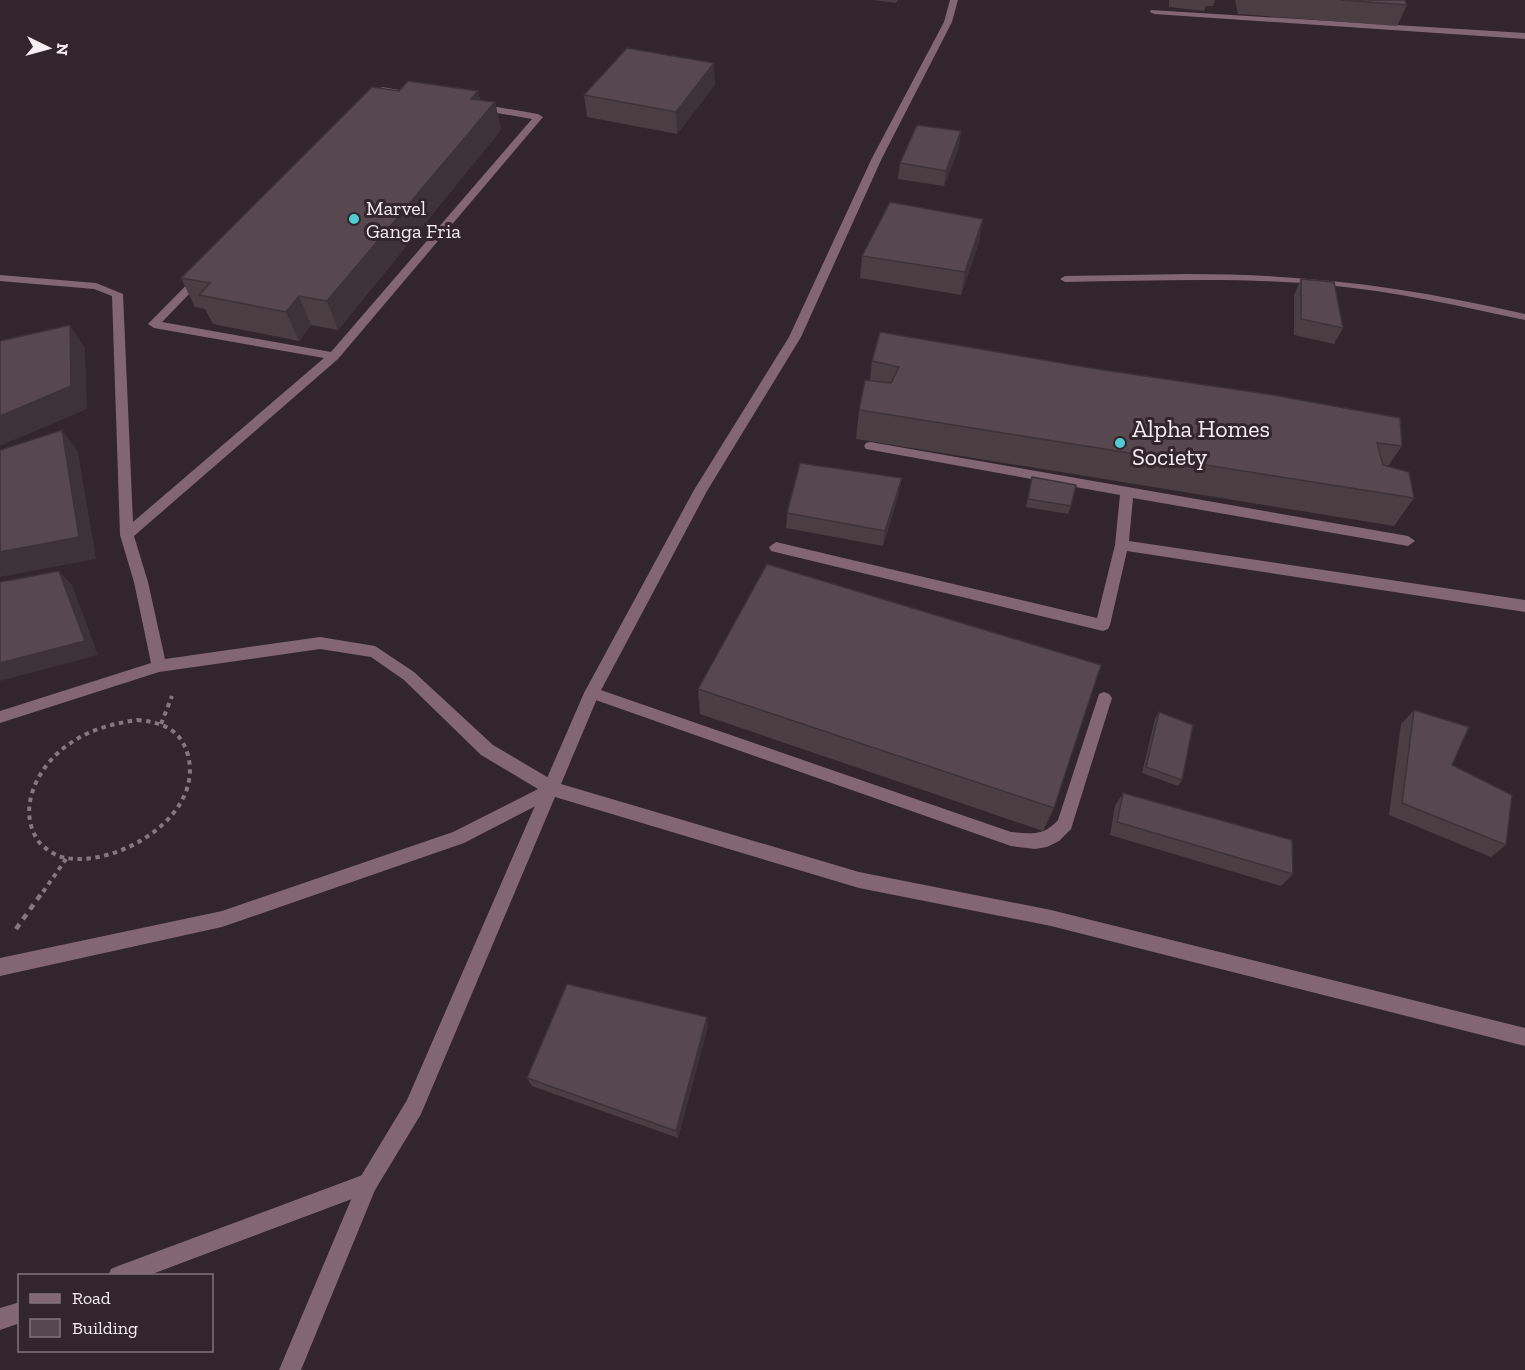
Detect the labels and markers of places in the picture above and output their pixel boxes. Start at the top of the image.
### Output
place label: Marvel Ganga Fria [366,196,461,243]
marker: Marvel Ganga Fria [347,212,361,226]
place label: Alpha Homes Society [1132,414,1270,471]
marker: Alpha Homes Society [1113,436,1127,450]

